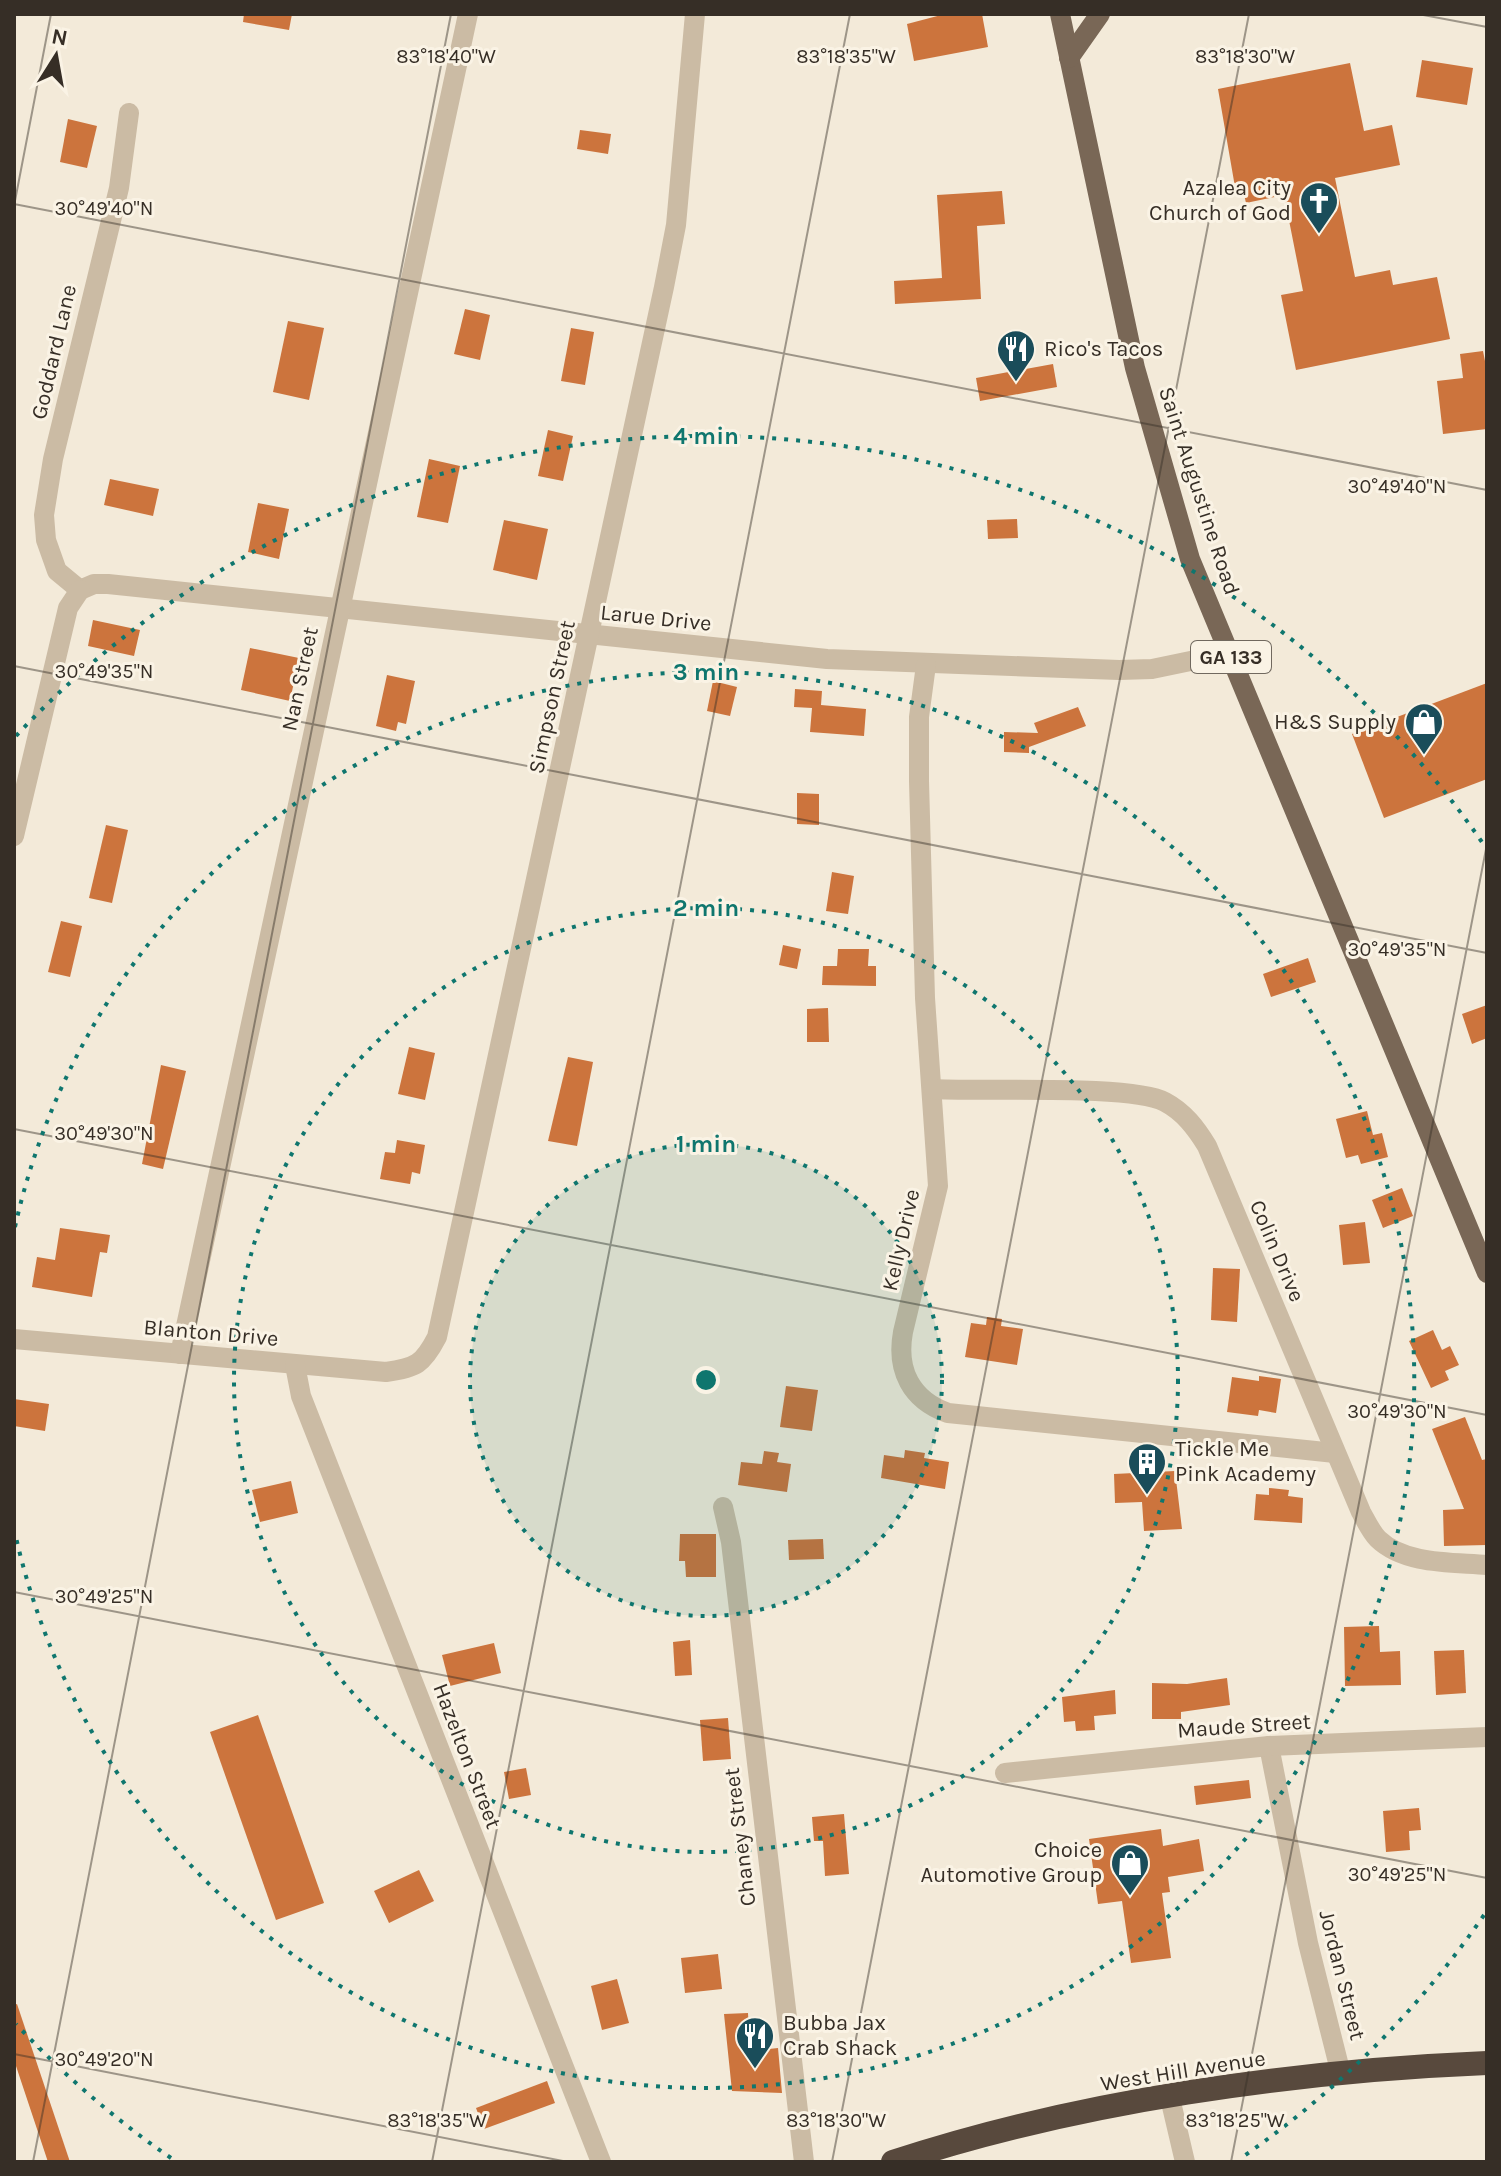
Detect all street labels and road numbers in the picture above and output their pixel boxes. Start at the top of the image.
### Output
street label: Goddard Lane [26,282,82,422]
street label: Saint Augustine Road [1153,384,1245,598]
street label: Larue Drive [599,599,713,637]
street label: Simpson Street [523,618,581,776]
street label: Nan Street [276,624,324,734]
road number: GA 133 [1191,641,1271,673]
street label: Kelly Drive [877,1186,925,1294]
street label: Colin Drive [1244,1196,1310,1306]
street label: Blanton Drive [142,1314,280,1352]
street label: Hazelton Street [427,1679,507,1833]
street label: Maude Street [1176,1708,1312,1744]
street label: Chaney Street [719,1766,761,1908]
street label: Jordan Street [1313,1907,1371,2043]
street label: West Hill Avenue [1099,2045,1267,2097]

